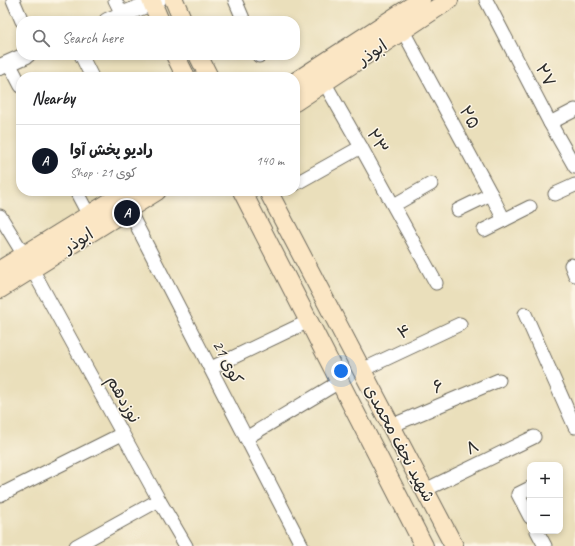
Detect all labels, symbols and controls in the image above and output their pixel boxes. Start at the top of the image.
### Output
search box [16,16,300,60]
icon: search [30,27,52,49]
text: Search here [62,29,123,48]
street label: ابوذر [352,35,391,71]
street label: ۲۷ [531,60,560,91]
text: Nearby [32,88,75,109]
street label: ۲۵ [455,102,484,133]
street label: ۲۳ [362,125,393,157]
text: رادیو پخش آوا [70,141,153,160]
text: A [42,153,48,169]
text: 140 m [256,153,284,169]
text: Shop · کوی 21 [70,165,137,181]
pin: A [114,198,140,228]
street label: ابوذر [58,223,97,259]
street label: ۴ [394,319,414,344]
street label: کوی 21 [207,336,248,388]
your location [331,361,351,381]
street label: نوزدهم [100,372,145,428]
street label: ۶ [429,375,447,398]
street label: شهید نجف محمدی [360,381,439,506]
street label: ۸ [462,435,482,459]
map controls [527,462,563,534]
button: + [527,462,563,498]
button: − [527,498,563,534]

